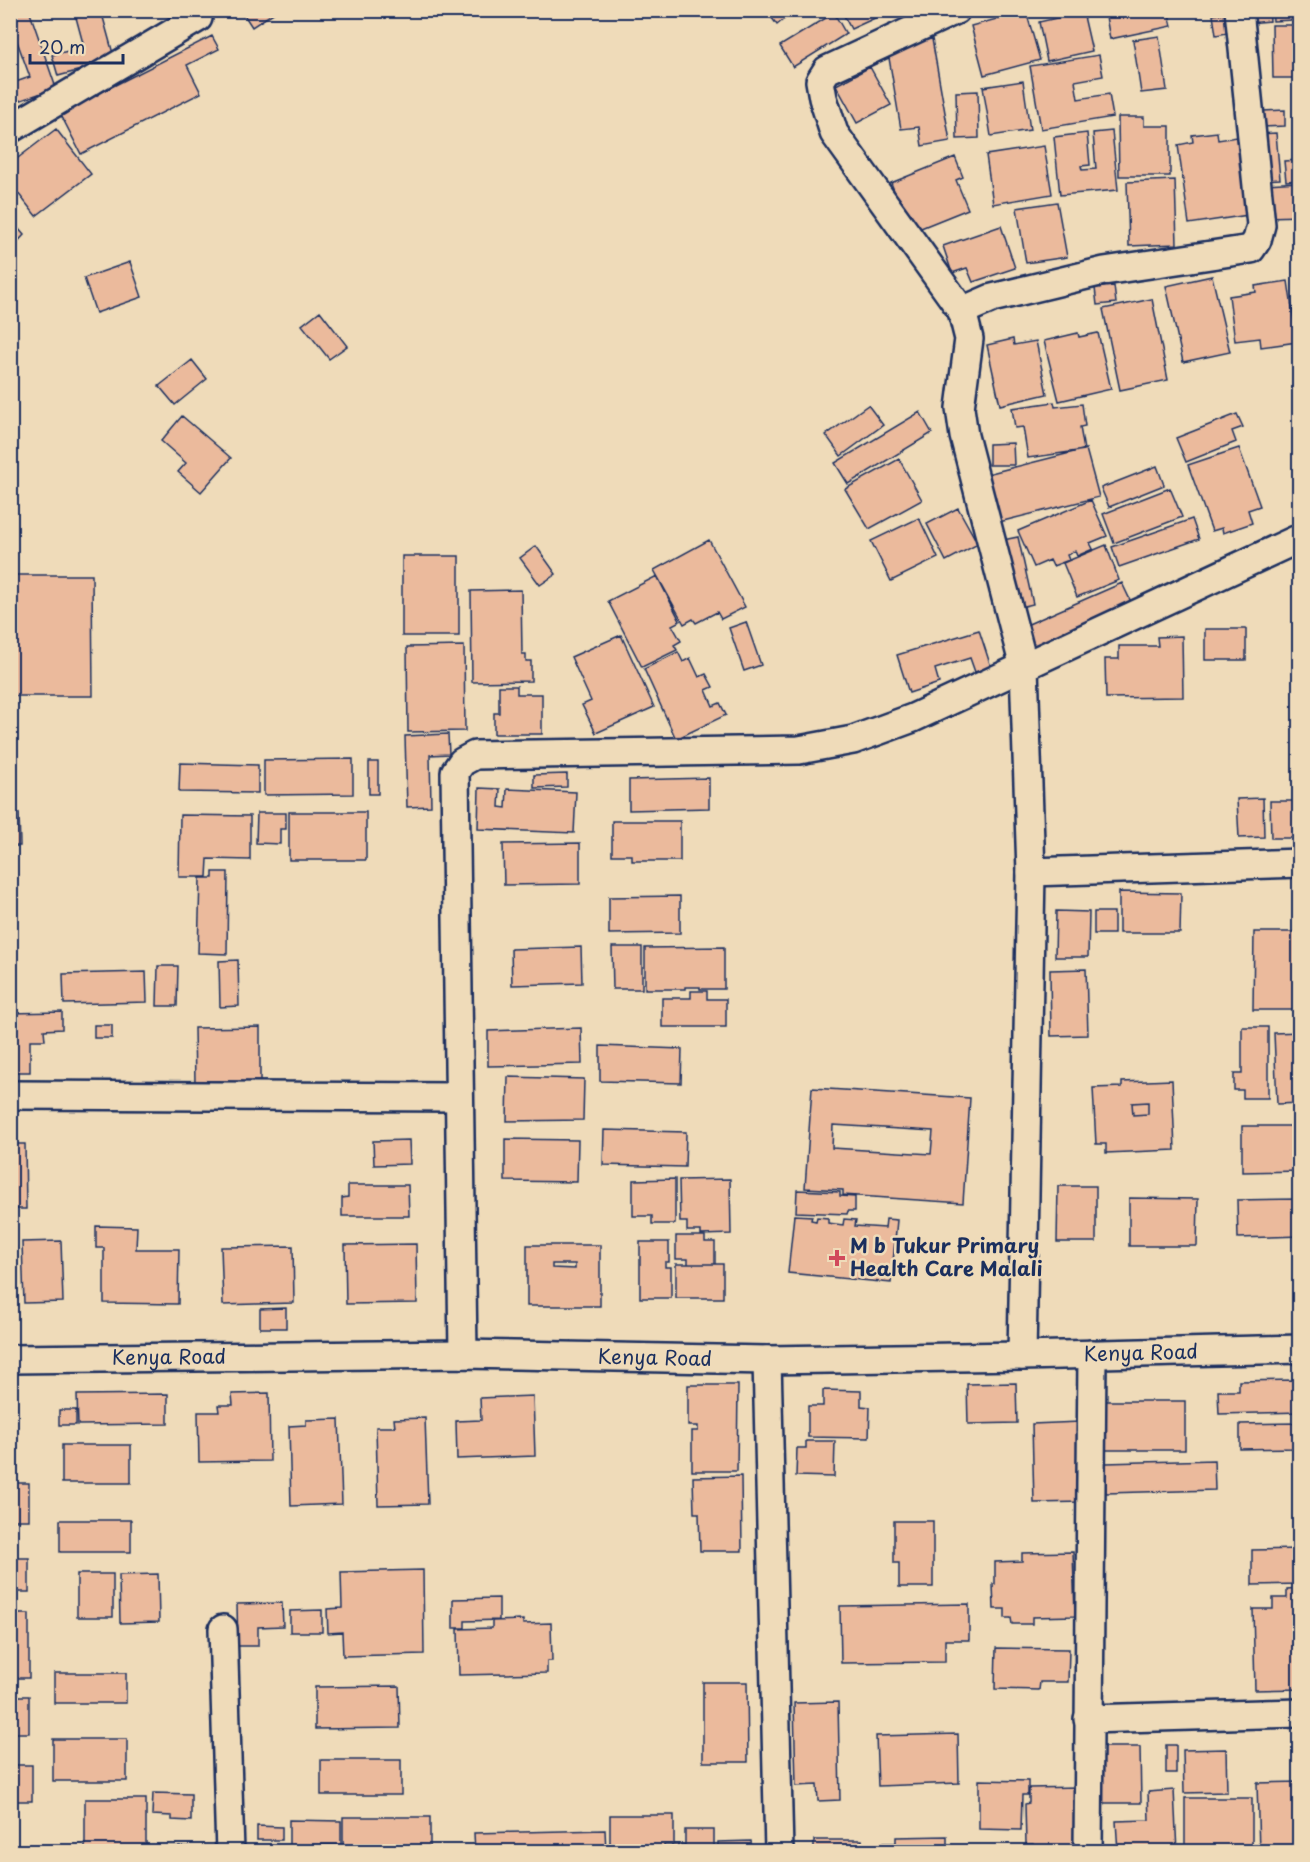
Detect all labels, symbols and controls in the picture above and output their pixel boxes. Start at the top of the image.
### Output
scale bar [30,27,123,65]
text: 20 m [39,33,85,60]
place label: M b Tukur Primary Health Care Malali [850,1230,1043,1283]
marker: M b Tukur Primary Health Care Malali [828,1249,846,1267]
street label: Kenya Road [1083,1336,1198,1368]
street label: Kenya Road [112,1341,226,1372]
street label: Kenya Road [597,1341,712,1373]

